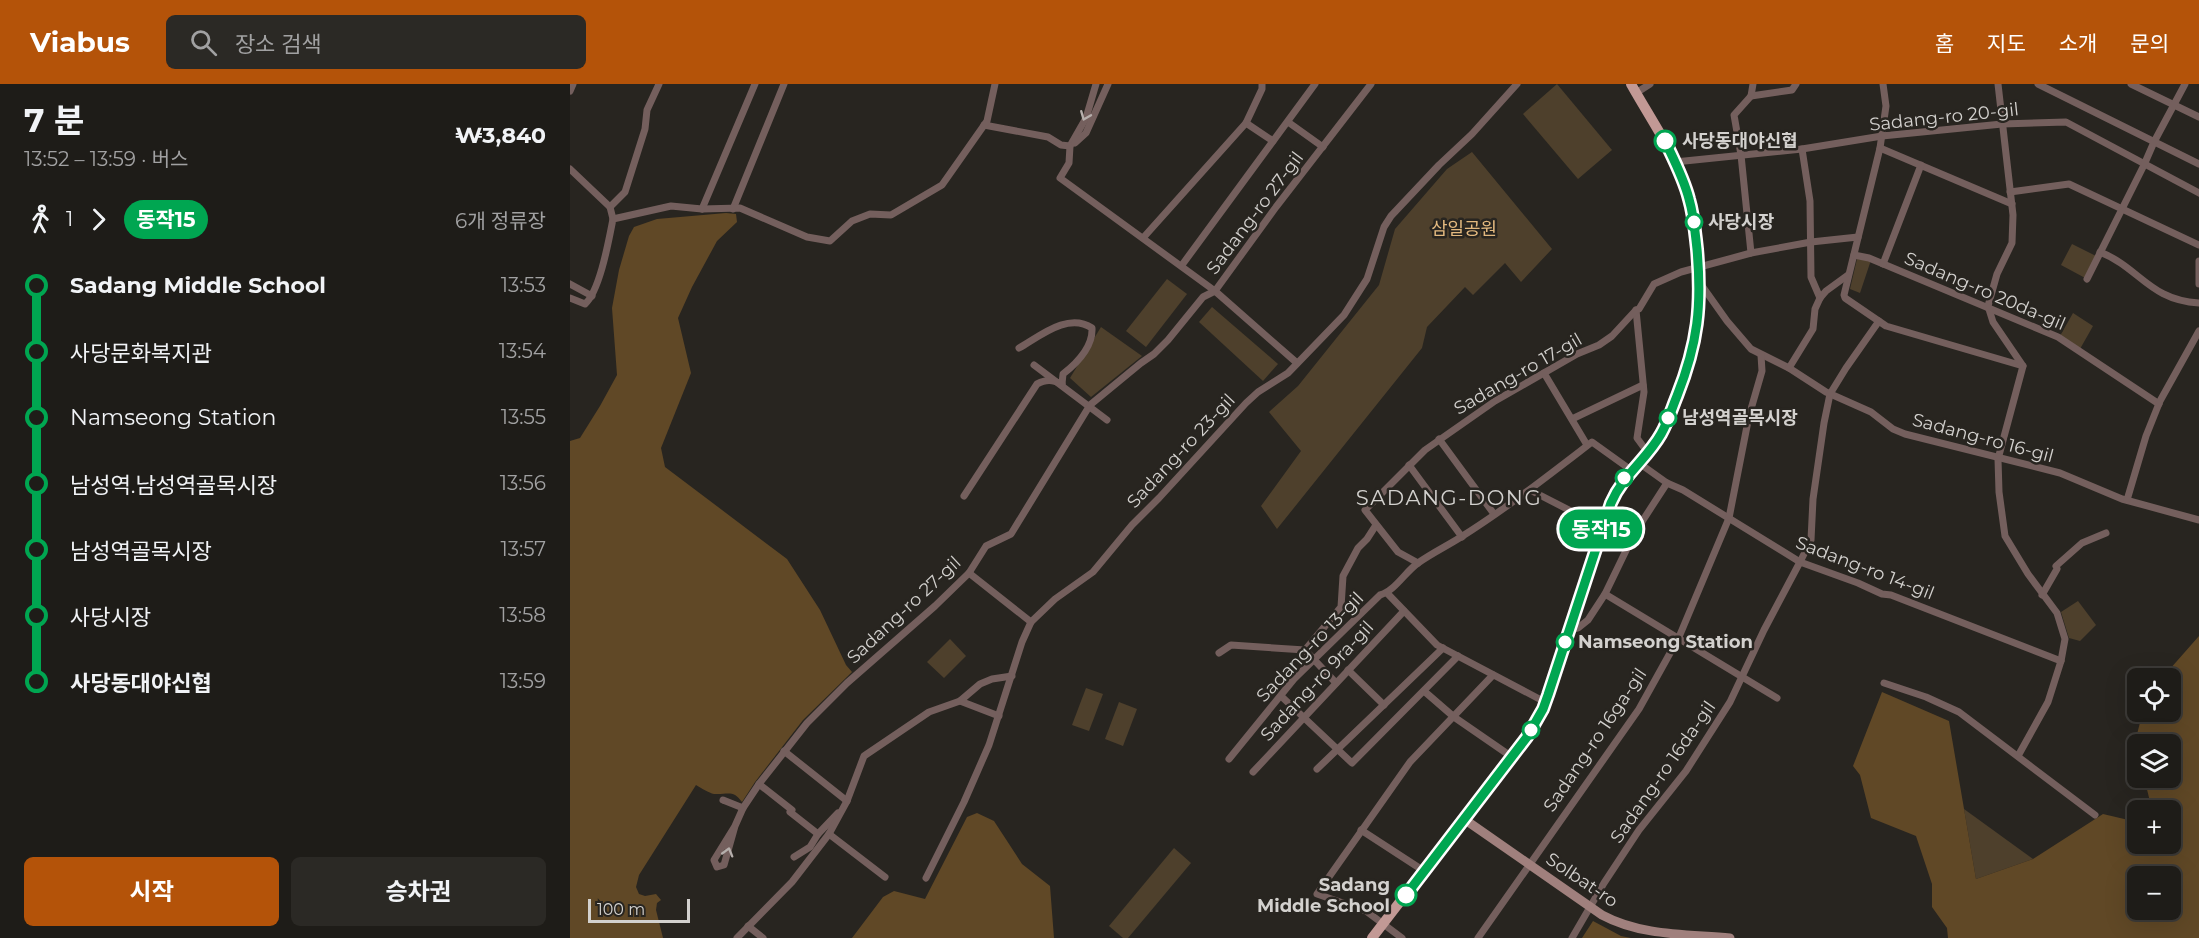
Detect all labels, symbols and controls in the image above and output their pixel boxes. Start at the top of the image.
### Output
search box [166,15,586,69]
text: Viabus [30,25,130,59]
icon: search [187,26,220,59]
text: 장소 검색 [235,31,322,58]
text: 홈 [1935,31,1954,56]
text: 지도 [1987,31,2026,56]
text: 소개 [2059,31,2097,56]
text: 문의 [2130,31,2169,56]
street label: Sadang-ro 20-gil [1868,98,2020,136]
text: 7 분 [24,100,84,140]
one-way arrow [1080,110,1092,121]
text: ₩3,840 [455,122,546,149]
marker: 사당동대야신협 [1654,130,1676,152]
place label: 사당동대야신협 [1682,130,1798,152]
text: 13:52 – 13:59 · 버스 [24,147,188,171]
street label: Sadang-ro 27-gil [1202,147,1308,279]
icon: walk [24,203,57,236]
icon: forward [82,203,115,236]
text: 1 [66,207,73,231]
text: 동작15 [136,207,196,232]
text: 6개 정류장 [455,209,546,233]
place label: 사당시장 [1708,211,1775,233]
marker: 사당시장 [1685,213,1703,231]
park label: 삼일공원 [1431,218,1497,240]
street label: Sadang-ro 20da-gil [1901,247,2069,335]
text: Sadang Middle School [70,272,326,299]
text: 13:53 [501,273,546,297]
street label: Sadang-ro 17-gil [1450,328,1586,420]
text: 13:54 [499,339,546,363]
text: 사당문화복지관 [70,340,212,367]
street label: Sadang-ro 23-gil [1122,389,1240,513]
text: Namseong Station [70,404,276,431]
text: 13:55 [501,405,546,429]
place label: 남성역골목시장 [1682,407,1798,429]
marker: 남성역골목시장 [1659,409,1677,427]
street label: Sadang-ro 16-gil [1910,409,2056,467]
unlabelled marker [1615,469,1633,487]
text: 13:56 [500,471,546,495]
text: 남성역.남성역골목시장 [70,472,277,499]
district label: SADANG-DONG [1356,485,1542,510]
line badge: 동작15 [1559,510,1643,548]
text: 동작15 [1571,517,1631,542]
street label: Sadang-ro 14-gil [1793,531,1937,605]
text: 13:57 [500,537,546,561]
text: 남성역골목시장 [70,538,212,565]
street label: Sadang-ro 27-gil [842,552,966,668]
street label: Sadang-ro 13-gil [1252,587,1368,707]
text: 13:58 [499,603,546,627]
text: 사당시장 [70,604,151,631]
street label: Sadang-ro 9ra-gil [1256,616,1378,746]
place label: Namseong Station [1578,631,1753,653]
marker: Namseong Station [1556,633,1574,651]
street label: Sadang-ro 16ga-gil [1539,664,1651,816]
map controls [2127,668,2181,920]
button: locate [2127,668,2181,722]
text: 13:59 [500,669,546,693]
text: 사당동대야신협 [70,670,212,697]
street label: Sadang-ro 16da-gil [1606,697,1720,847]
unlabelled marker [1522,721,1540,739]
button: layers [2127,734,2181,788]
button: + [2127,800,2181,854]
one-way arrow [720,847,733,857]
street label: Solbat-ro [1542,848,1622,912]
button: 시작 [24,857,279,926]
button: 승차권 [291,857,546,926]
button: − [2127,866,2181,920]
place label: Sadang Middle School [1257,874,1390,917]
marker: Sadang Middle School [1395,884,1417,906]
scale bar [588,896,690,924]
text: 100 m [597,900,645,919]

